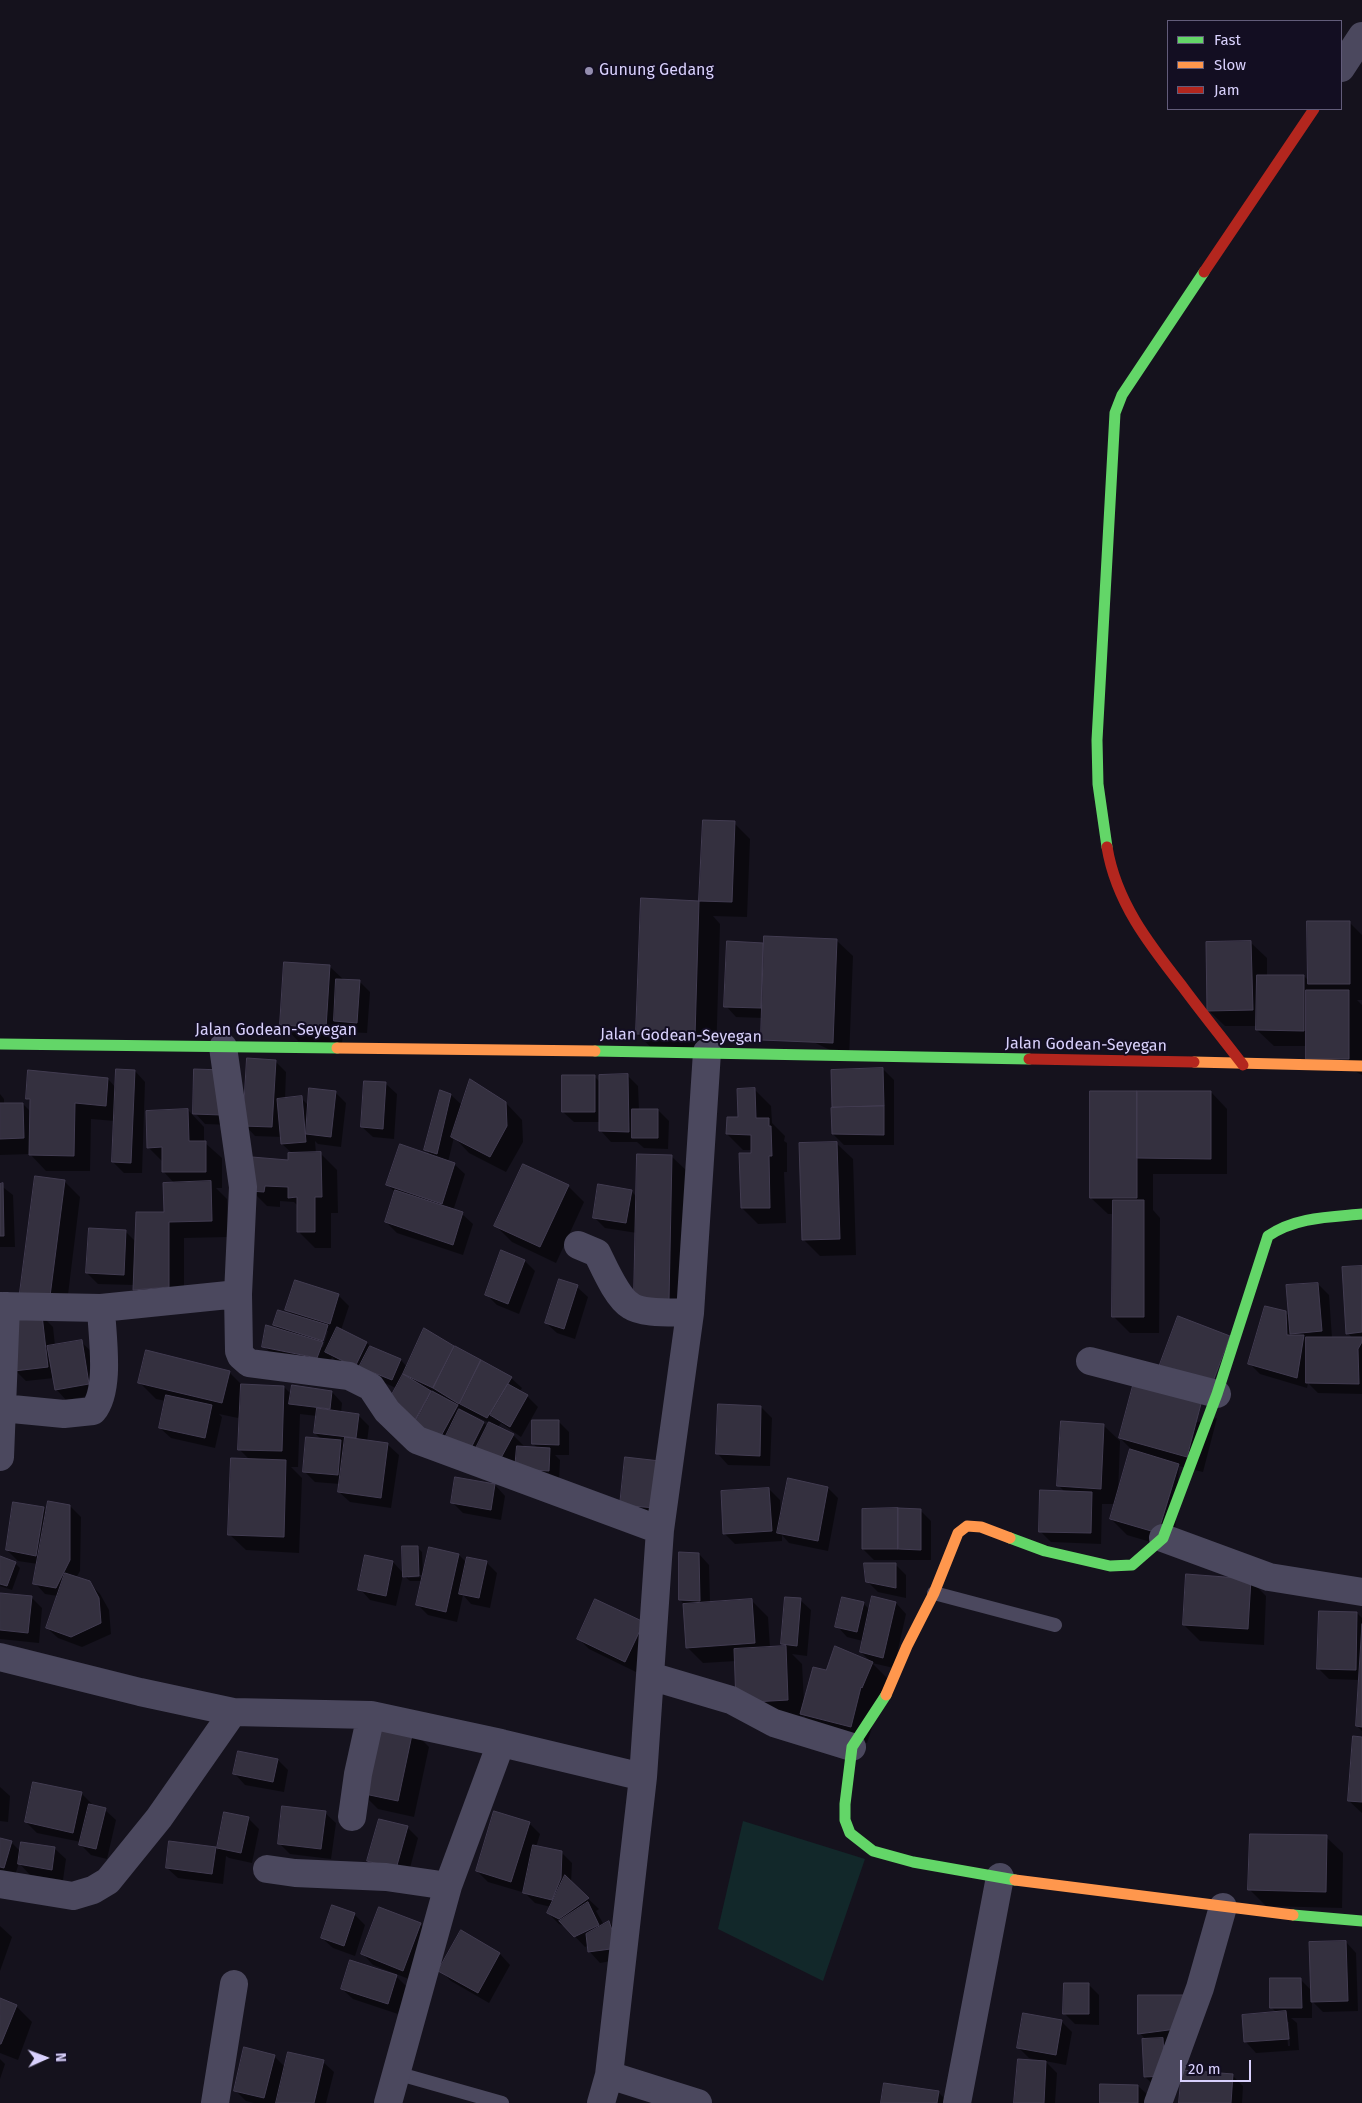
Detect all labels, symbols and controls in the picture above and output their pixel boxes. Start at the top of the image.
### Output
legend [1167,20,1342,110]
text: Fast [1214,31,1241,49]
text: Slow [1214,56,1246,74]
place label: Gunung Gedang [599,61,714,81]
marker: Gunung Gedang [583,65,595,77]
text: Jam [1214,81,1240,99]
street label: Jalan Godean-Seyegan [195,1021,357,1041]
street label: Jalan Godean-Seyegan [600,1025,762,1047]
street label: Jalan Godean-Seyegan [1005,1034,1167,1056]
north arrow [20,2033,70,2083]
scale bar [1182,2050,1253,2082]
text: N [52,2053,69,2062]
text: 20 m [1188,2060,1221,2078]

